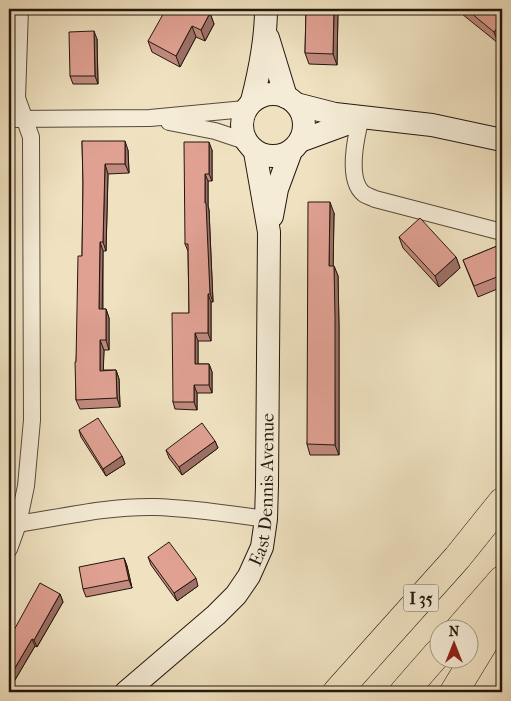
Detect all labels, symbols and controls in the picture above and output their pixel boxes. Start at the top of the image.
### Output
street label: East Dennis Avenue [245,413,279,569]
road number: I 35 [404,584,438,612]
north arrow [428,618,478,668]
text: N [449,623,460,640]

